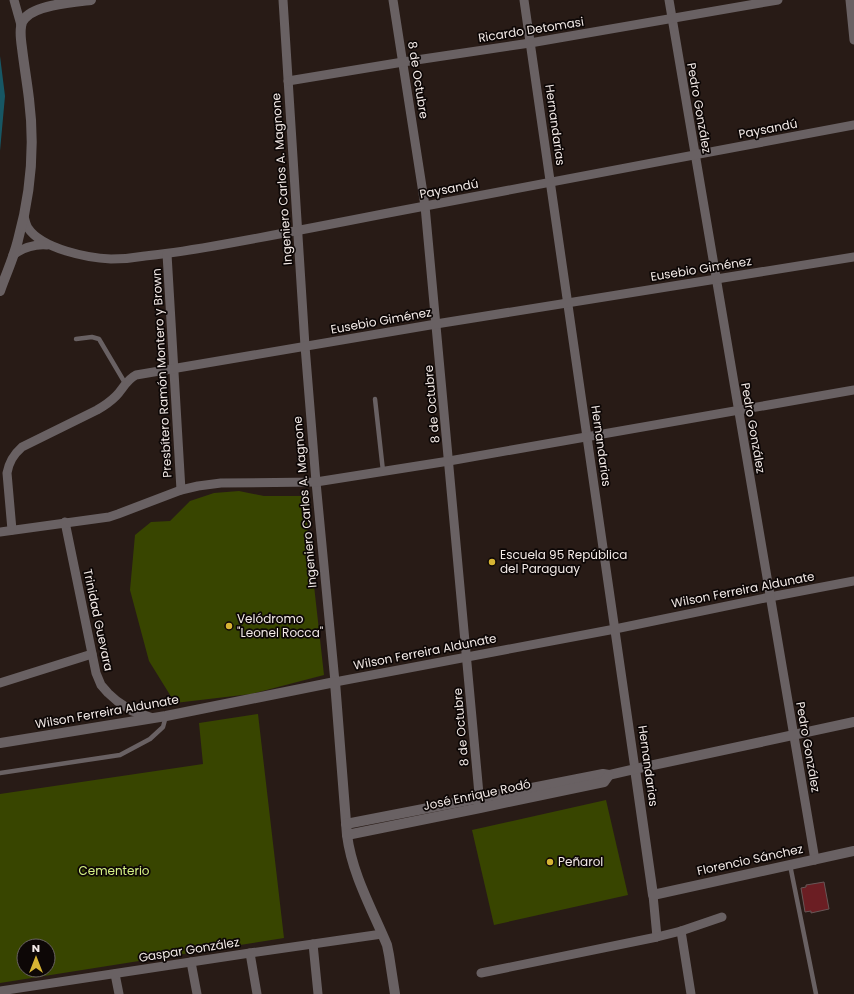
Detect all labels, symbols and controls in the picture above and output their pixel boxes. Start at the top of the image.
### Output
street label: Ricardo Detomasi [477,13,585,46]
street label: 8 de Octubre [404,40,433,120]
street label: Pedro González [683,61,716,155]
street label: Hernandarias [541,83,570,167]
street label: Ingeniero Carlos A. Magnone [267,92,296,266]
street label: Paysandú [737,114,799,143]
street label: Paysandú [418,174,480,203]
street label: Eusebio Giménez [649,252,753,285]
street label: Presbítero Ramón Montero y Brown [148,268,175,478]
street label: Eusebio Giménez [329,303,433,338]
street label: 8 de Octubre [420,364,443,444]
street label: Pedro González [737,381,770,475]
street label: Hernandarias [587,404,616,488]
street label: Ingeniero Carlos A. Magnone [289,415,320,589]
place label: Escuela 95 República del Paraguay [500,546,627,577]
marker: Escuela 95 República del Paraguay [487,557,497,567]
street label: Trinidad Guevara [79,567,118,673]
street label: Wilson Ferreira Aldunate [670,567,816,612]
place label: Velódromo "Leonel Rocca" [237,610,324,641]
marker: Velódromo "Leonel Rocca" [224,621,234,631]
street label: Wilson Ferreira Aldunate [352,629,498,674]
street label: 8 de Octubre [449,687,472,767]
street label: Wilson Ferreira Aldunate [34,691,180,733]
street label: Pedro González [792,700,825,794]
street label: Hernandarias [634,724,663,808]
street label: José Enrique Rodó [422,775,532,814]
street label: Florencio Sánchez [695,840,805,879]
place label: Peñarol [558,853,603,870]
marker: Peñarol [545,857,555,867]
park label: Cementerio [78,862,150,879]
street label: Gaspar González [137,933,241,966]
north arrow [16,938,56,978]
text: N [32,940,40,956]

